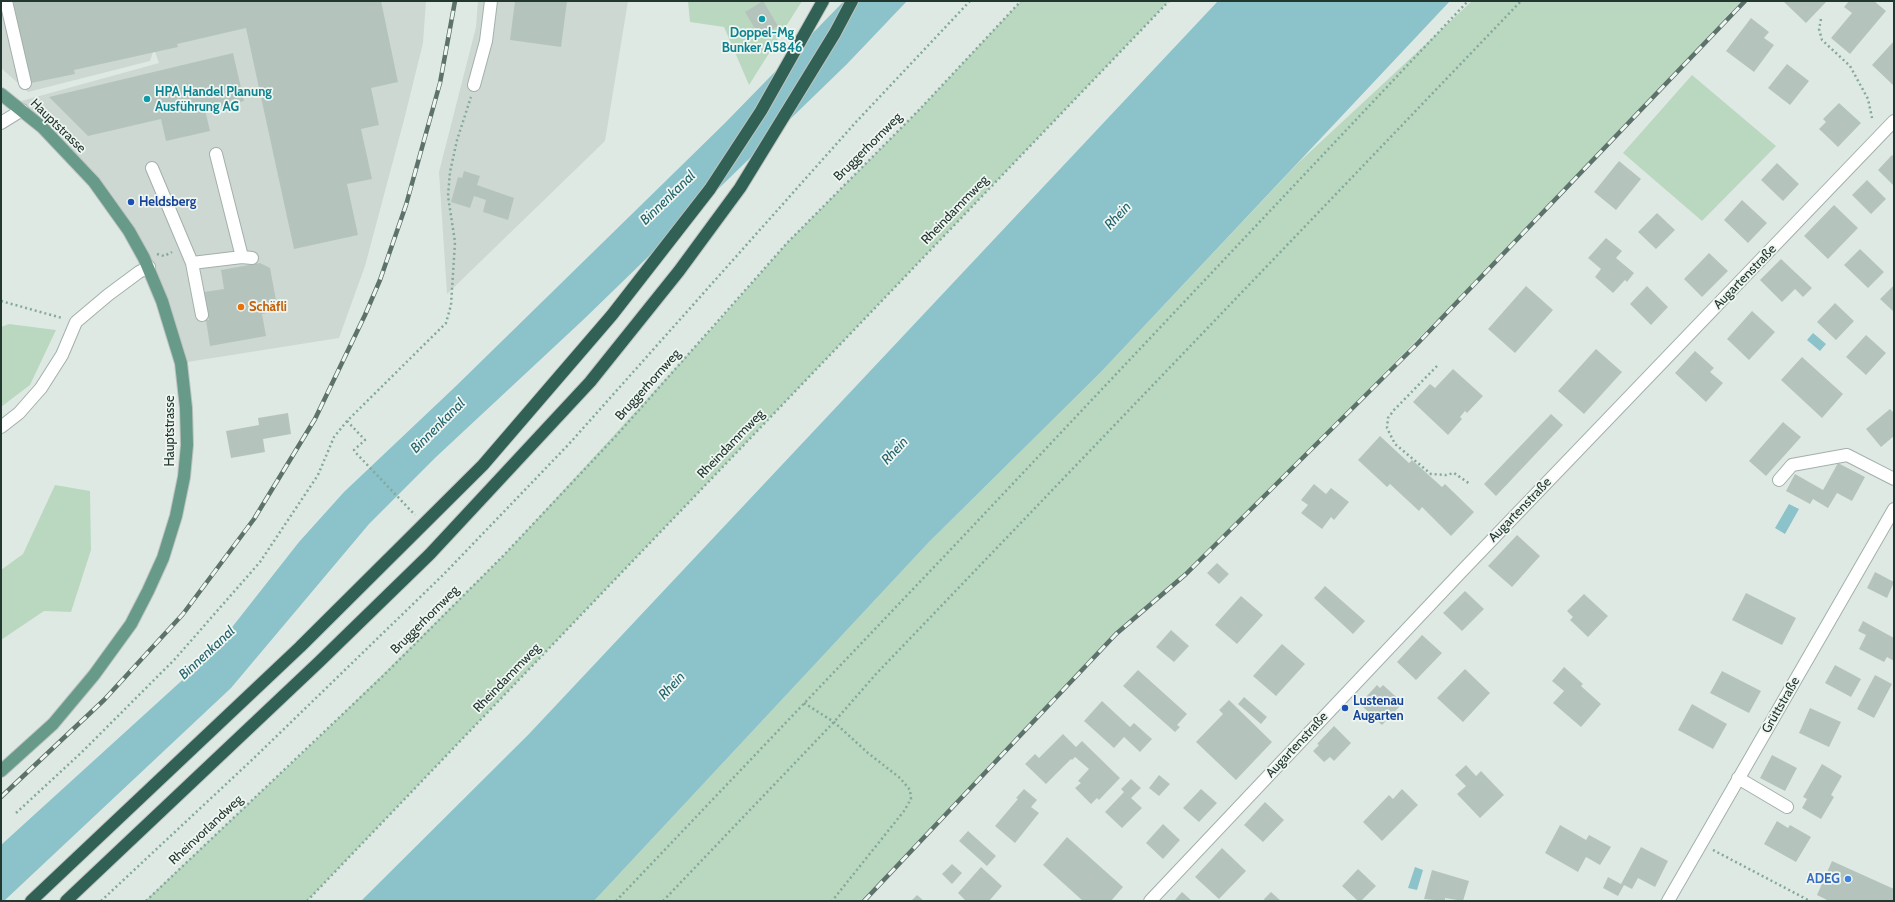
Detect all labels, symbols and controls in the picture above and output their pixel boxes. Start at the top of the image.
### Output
marker: Doppel-Mg Bunker A5846 [757,14,767,24]
place label: Doppel-Mg Bunker A5846 [722,25,802,56]
place label: HPA Handel Planung Ausführung AG [155,84,272,115]
marker: HPA Handel Planung Ausführung AG [142,94,152,104]
street label: Hauptstrasse [27,96,89,156]
street label: Bruggerhornweg [831,110,905,184]
water label: Binnenkanal [637,167,699,229]
street label: Rheindammweg [918,172,992,248]
place label: Heldsberg [139,194,196,210]
marker: Heldsberg [126,197,136,207]
water label: Rhein [1101,199,1135,233]
street label: Augartenstraße [1710,241,1780,313]
place label: Schäfli [249,299,287,315]
marker: Schäfli [236,302,246,312]
street label: Bruggerhornweg [612,346,684,424]
street label: Hauptstrasse [162,395,178,467]
water label: Binnenkanal [407,395,469,457]
street label: Rheindammweg [694,406,768,482]
water label: Rhein [878,434,912,468]
street label: Augartenstraße [1485,474,1555,546]
street label: Bruggerhornweg [388,583,462,657]
water label: Binnenkanal [176,623,238,683]
street label: Rheindammweg [470,640,544,716]
water label: Rhein [655,669,689,703]
street label: Grüttstraße [1759,674,1803,736]
place label: Lustenau Augarten [1353,693,1404,724]
marker: Lustenau Augarten [1340,703,1350,713]
street label: Augartenstraße [1263,709,1331,781]
street label: Rheinvorlandweg [166,792,246,868]
place label: ADEG [1807,871,1840,887]
marker: ADEG [1843,874,1853,884]

